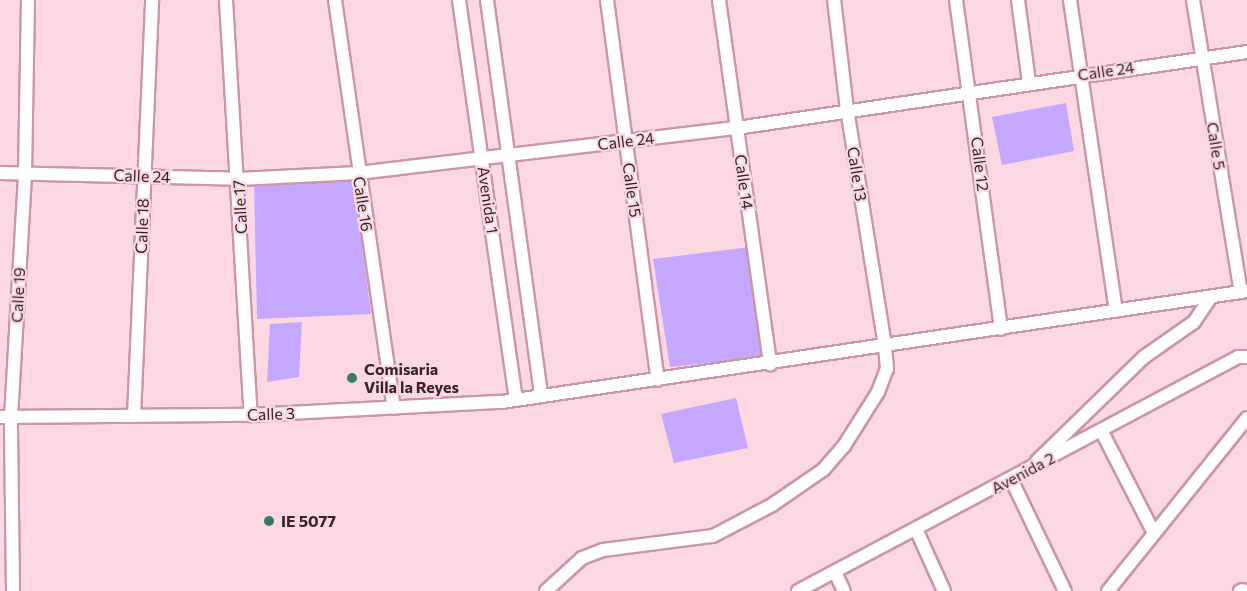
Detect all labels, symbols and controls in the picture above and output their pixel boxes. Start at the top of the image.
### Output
street label: Calle 24 [1076,58,1136,84]
street label: Calle 5 [1203,121,1229,171]
street label: Calle 24 [596,128,656,154]
street label: Calle 12 [967,136,993,192]
street label: Calle 13 [843,145,871,203]
street label: Calle 14 [731,153,757,211]
street label: Calle 15 [619,161,645,219]
street label: Calle 24 [113,165,171,187]
street label: Avenida 1 [474,165,502,235]
street label: Calle 16 [349,175,377,233]
street label: Calle 17 [229,179,251,235]
street label: Calle 18 [131,198,153,254]
street label: Calle 19 [7,267,29,323]
place label: Comisaria Villa la Reyes [364,359,459,397]
marker: Comisaria Villa la Reyes [345,371,359,385]
street label: Calle 3 [247,404,295,424]
street label: Avenida 2 [988,448,1058,498]
place label: IE 5077 [281,511,336,531]
marker: IE 5077 [262,514,276,528]

